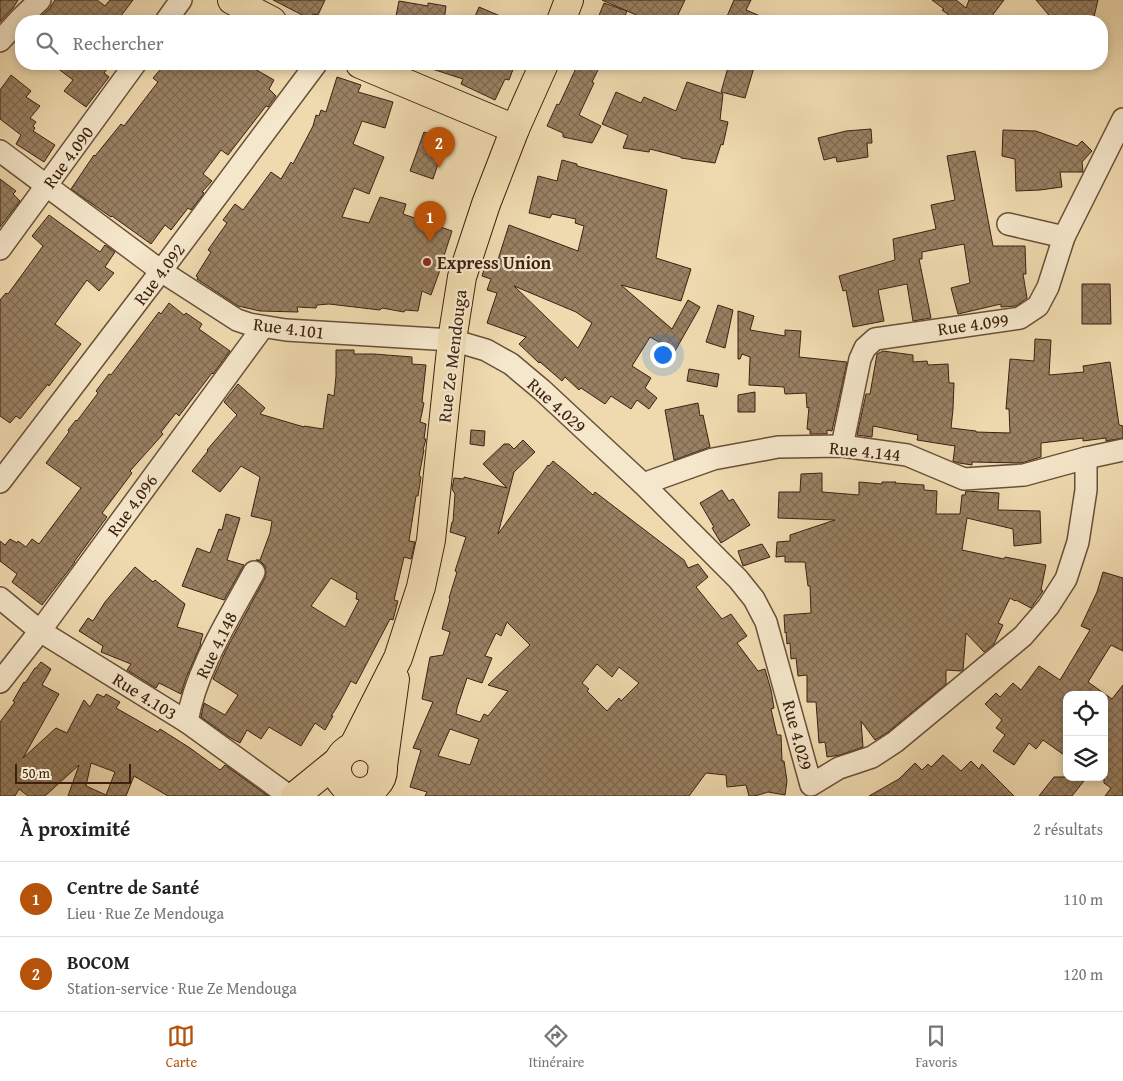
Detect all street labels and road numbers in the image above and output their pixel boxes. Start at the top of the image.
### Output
street label: Rue 4.090 [36,120,100,194]
street label: Rue 4.092 [127,237,191,311]
street label: Rue Ze Mendouga [430,287,474,424]
street label: Rue 4.099 [936,306,1010,342]
street label: Rue 4.101 [252,310,326,346]
street label: Rue 4.029 [521,371,593,439]
street label: Rue 4.144 [828,434,902,468]
street label: Rue 4.096 [100,468,164,542]
street label: Rue 4.148 [188,607,244,683]
street label: Rue 4.103 [108,666,182,726]
street label: Rue 4.029 [776,697,820,773]

